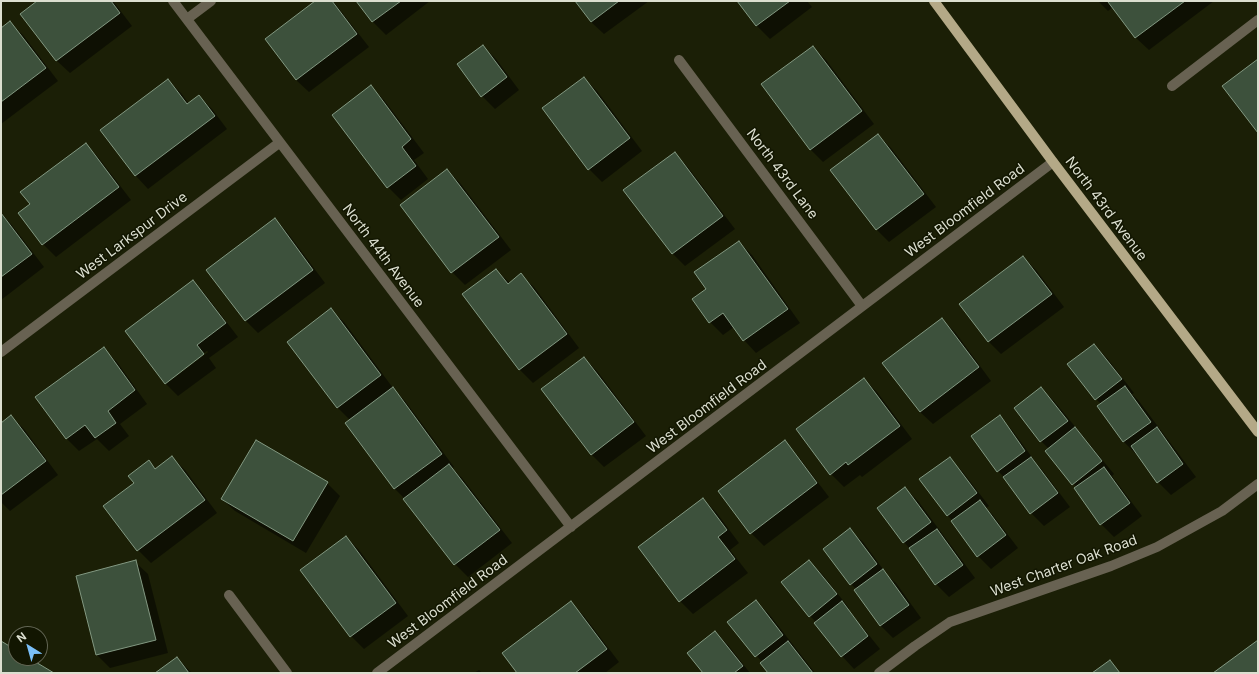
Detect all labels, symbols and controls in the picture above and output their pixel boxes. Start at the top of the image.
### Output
street label: North 43rd Lane [743,126,821,222]
street label: North 43rd Avenue [1061,154,1151,264]
street label: West Bloomfield Road [902,161,1028,261]
street label: West Larkspur Drive [73,189,191,283]
street label: North 44th Avenue [339,201,427,311]
street label: West Bloomfield Road [644,357,770,457]
street label: West Charter Oak Road [988,532,1140,600]
street label: West Bloomfield Road [385,552,511,652]
north arrow [8,626,48,666]
text: N [14,629,29,645]

